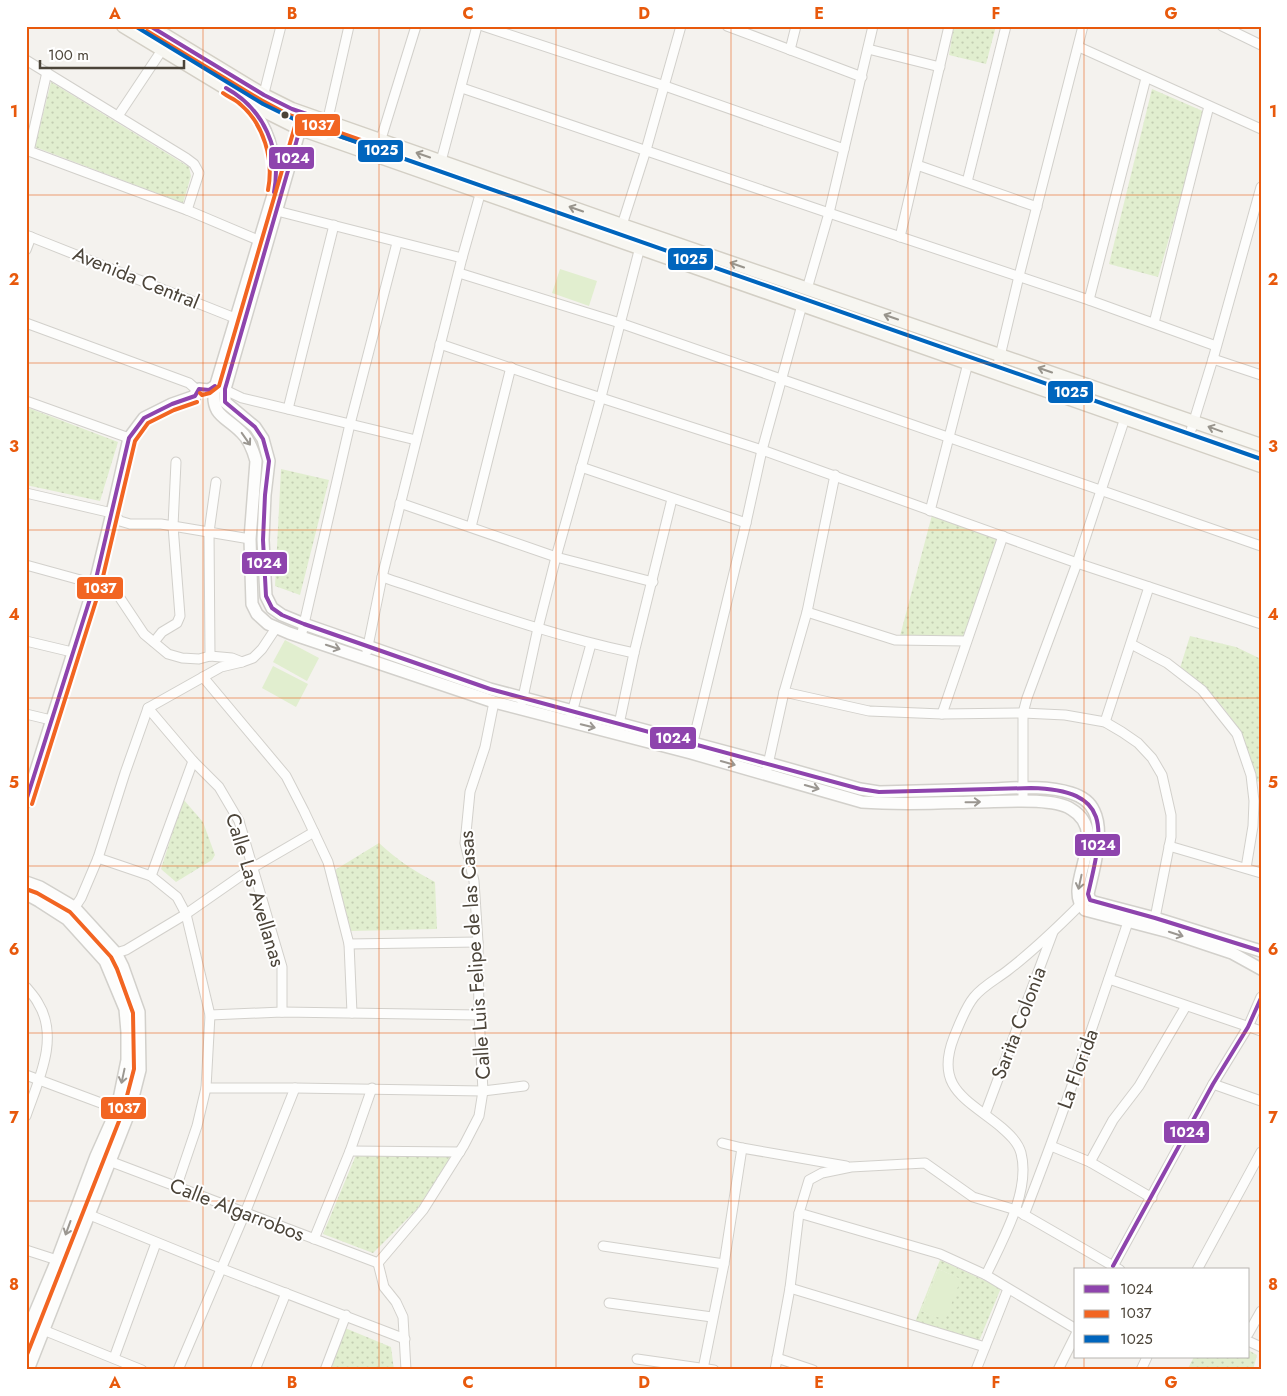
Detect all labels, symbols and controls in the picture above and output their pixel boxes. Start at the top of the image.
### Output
text: A [108,2,121,25]
text: B [287,2,297,25]
text: C [462,2,474,25]
text: D [638,2,650,25]
text: E [814,2,824,25]
text: F [992,2,1000,25]
text: G [1164,2,1178,25]
scale bar [40,38,184,70]
text: 100 m [48,44,89,66]
text: 1 [10,100,18,123]
text: 1 [1269,100,1277,123]
unlabelled marker [280,110,290,120]
line badge: 1037 [294,113,341,137]
text: 1037 [301,115,335,135]
line badge: 1025 [357,139,404,163]
text: 1025 [364,140,398,160]
line badge: 1024 [268,146,315,170]
text: 1024 [274,148,310,168]
one-way arrow [416,150,431,159]
one-way arrow [569,204,584,213]
street label: Avenida Central [68,239,204,317]
line badge: 1025 [667,247,714,271]
text: 1025 [673,249,707,269]
one-way arrow [730,260,746,269]
text: 2 [9,268,19,291]
text: 2 [1268,268,1278,291]
one-way arrow [883,312,899,322]
one-way arrow [1037,365,1053,374]
line badge: 1025 [1047,380,1094,404]
text: 1025 [1054,382,1088,402]
one-way arrow [1208,424,1223,433]
one-way arrow [241,431,251,445]
text: 3 [9,435,19,458]
text: 3 [1268,435,1278,458]
line badge: 1024 [241,551,288,575]
text: 1024 [246,553,282,573]
line badge: 1037 [76,576,124,600]
text: 1037 [83,578,117,598]
text: 4 [8,603,20,626]
text: 4 [1267,603,1279,626]
one-way arrow [325,643,341,653]
one-way arrow [580,722,596,731]
line badge: 1024 [649,726,697,750]
text: 1024 [655,728,691,748]
one-way arrow [720,759,736,768]
text: 5 [9,771,19,794]
text: 5 [1268,771,1278,794]
one-way arrow [804,783,820,793]
one-way arrow [964,798,980,807]
street label: Calle Las Avellanas [218,809,292,971]
street label: Calle Luis Felipe de las Casas [452,830,498,1080]
line badge: 1024 [1074,833,1121,857]
text: 1024 [1080,835,1116,855]
one-way arrow [1075,874,1084,890]
one-way arrow [1167,930,1183,940]
text: 6 [9,938,19,961]
text: 6 [1268,938,1278,961]
street label: Sarita Colonia [984,962,1054,1084]
street label: La Florida [1050,1025,1106,1113]
one-way arrow [118,1068,128,1084]
line badge: 1037 [100,1096,147,1120]
text: 1037 [107,1098,141,1118]
text: 7 [9,1106,19,1129]
text: 7 [1268,1106,1278,1129]
line badge: 1024 [1163,1120,1210,1144]
text: 1024 [1169,1122,1205,1142]
street label: Calle Algarrobos [165,1171,309,1249]
one-way arrow [63,1220,72,1236]
legend [1074,1268,1250,1358]
text: 8 [9,1273,19,1296]
text: 8 [1268,1273,1278,1296]
text: 1024 [1120,1278,1153,1300]
text: 1037 [1120,1302,1152,1324]
text: 1025 [1120,1328,1153,1350]
text: A [108,1371,121,1394]
text: B [287,1371,297,1394]
text: C [462,1371,474,1394]
text: D [638,1371,650,1394]
text: E [814,1371,824,1394]
text: F [992,1371,1000,1394]
text: G [1164,1371,1178,1394]

